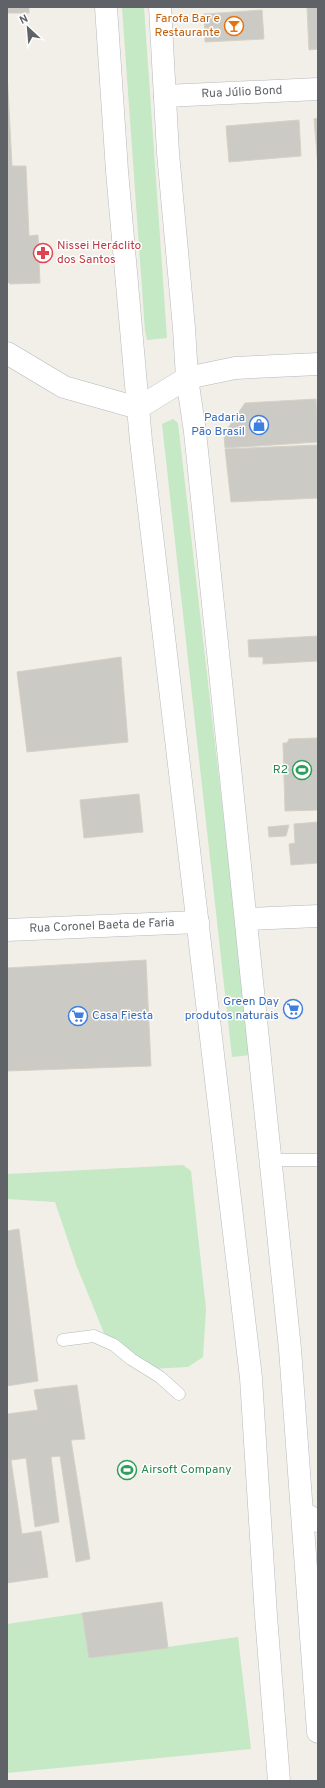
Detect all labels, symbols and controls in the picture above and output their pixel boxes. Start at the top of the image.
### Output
north arrow [8,8,48,48]
place label: Farofa Bar e Restaurante [155,11,220,41]
text: N [17,12,31,28]
bar icon: Farofa Bar e Restaurante [223,15,245,37]
street label: Rua Júlio Bond [201,83,283,102]
place label: Nissei Heráclito dos Santos [57,238,142,268]
pharmacy icon: Nissei Heráclito dos Santos [32,242,54,264]
place label: Padaria Pão Brasil [191,410,245,440]
shop icon: Padaria Pão Brasil [248,414,270,436]
sports icon: R2 [291,759,313,781]
place label: R2 [273,762,288,778]
street label: Rua Coronel Baeta de Faria [29,915,175,937]
place label: Green Day produtos naturais [185,994,279,1024]
supermarket icon: Green Day produtos naturais [282,998,304,1020]
supermarket icon: Casa Fiesta [67,1005,89,1027]
place label: Casa Fiesta [92,1008,153,1024]
sports icon: Airsoft Company [116,1459,138,1481]
place label: Airsoft Company [141,1462,232,1478]

